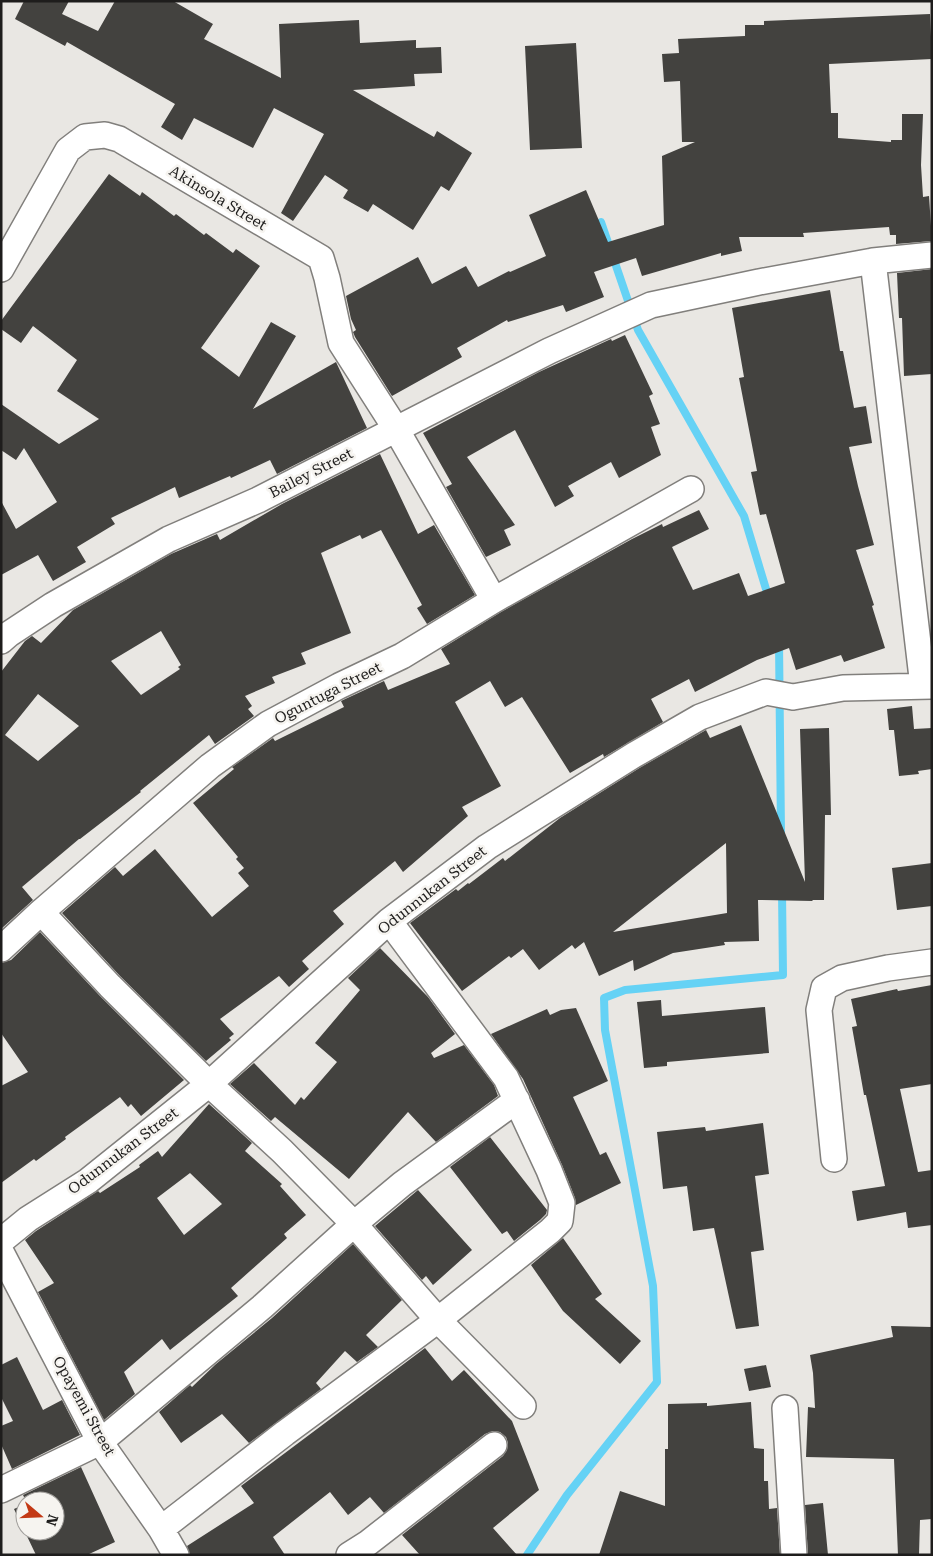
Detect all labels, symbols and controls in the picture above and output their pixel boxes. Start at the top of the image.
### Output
street label: Akinsola Street [166,162,270,234]
street label: Bailey Street [266,444,356,502]
street label: Oguntuga Street [271,658,385,728]
street label: Odunnukan Street [374,842,490,938]
street label: Odunnukan Street [64,1104,182,1198]
street label: Opayemi Street [49,1353,119,1459]
north arrow [15,1491,65,1541]
text: N [43,1513,62,1528]

